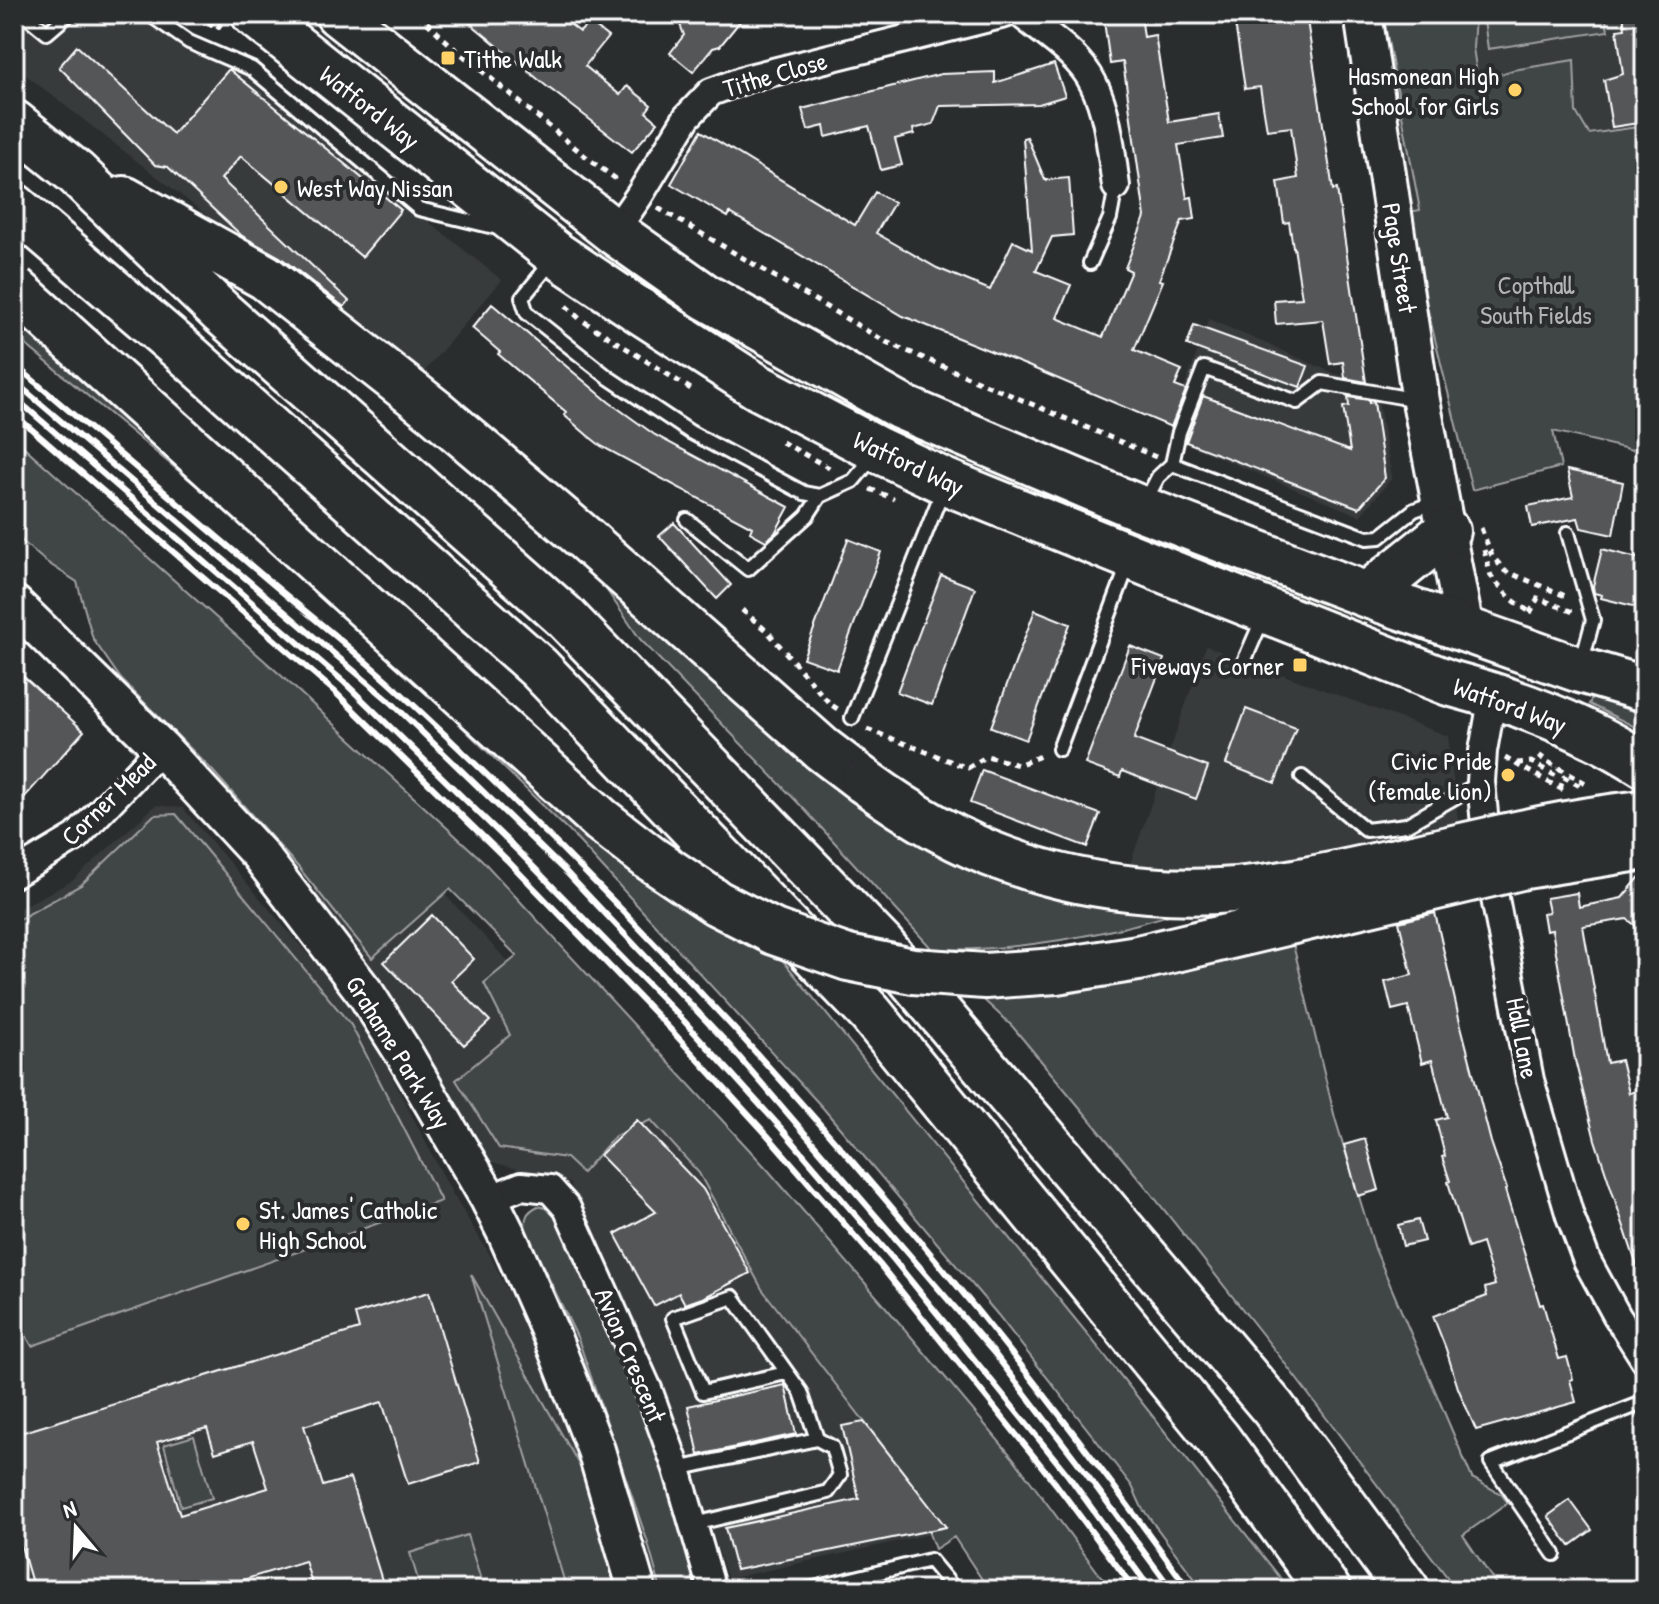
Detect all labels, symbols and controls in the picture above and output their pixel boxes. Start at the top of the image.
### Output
place label: Tithe Walk [464,41,562,76]
street label: Tithe Close [719,43,831,105]
marker: Tithe Walk [439,49,457,67]
street label: Watford Way [313,57,427,157]
place label: Hasmonean High School for Girls [1348,58,1499,123]
marker: Hasmonean High School for Girls [1506,81,1524,99]
place label: West Way Nissan [297,170,453,205]
marker: West Way Nissan [272,178,290,196]
street label: Page Street [1374,200,1426,317]
park label: Copthall South Fields [1480,267,1592,332]
street label: Watford Way [848,422,970,504]
place label: Fiveways Corner [1131,648,1284,683]
marker: Fiveways Corner [1291,656,1309,674]
street label: Watford Way [1448,668,1572,742]
place label: Civic Pride (female lion) [1368,743,1492,808]
street label: Corner Mead [53,745,163,853]
marker: Civic Pride (female lion) [1499,766,1517,784]
street label: Grahame Park Way [338,969,460,1135]
street label: Hall Lane [1498,995,1548,1081]
place label: St. James' Catholic High School [259,1192,437,1257]
marker: St. James' Catholic High School [234,1215,252,1233]
street label: Avion Crescent [587,1282,675,1429]
north arrow [36,1488,116,1568]
text: N [59,1493,80,1525]

